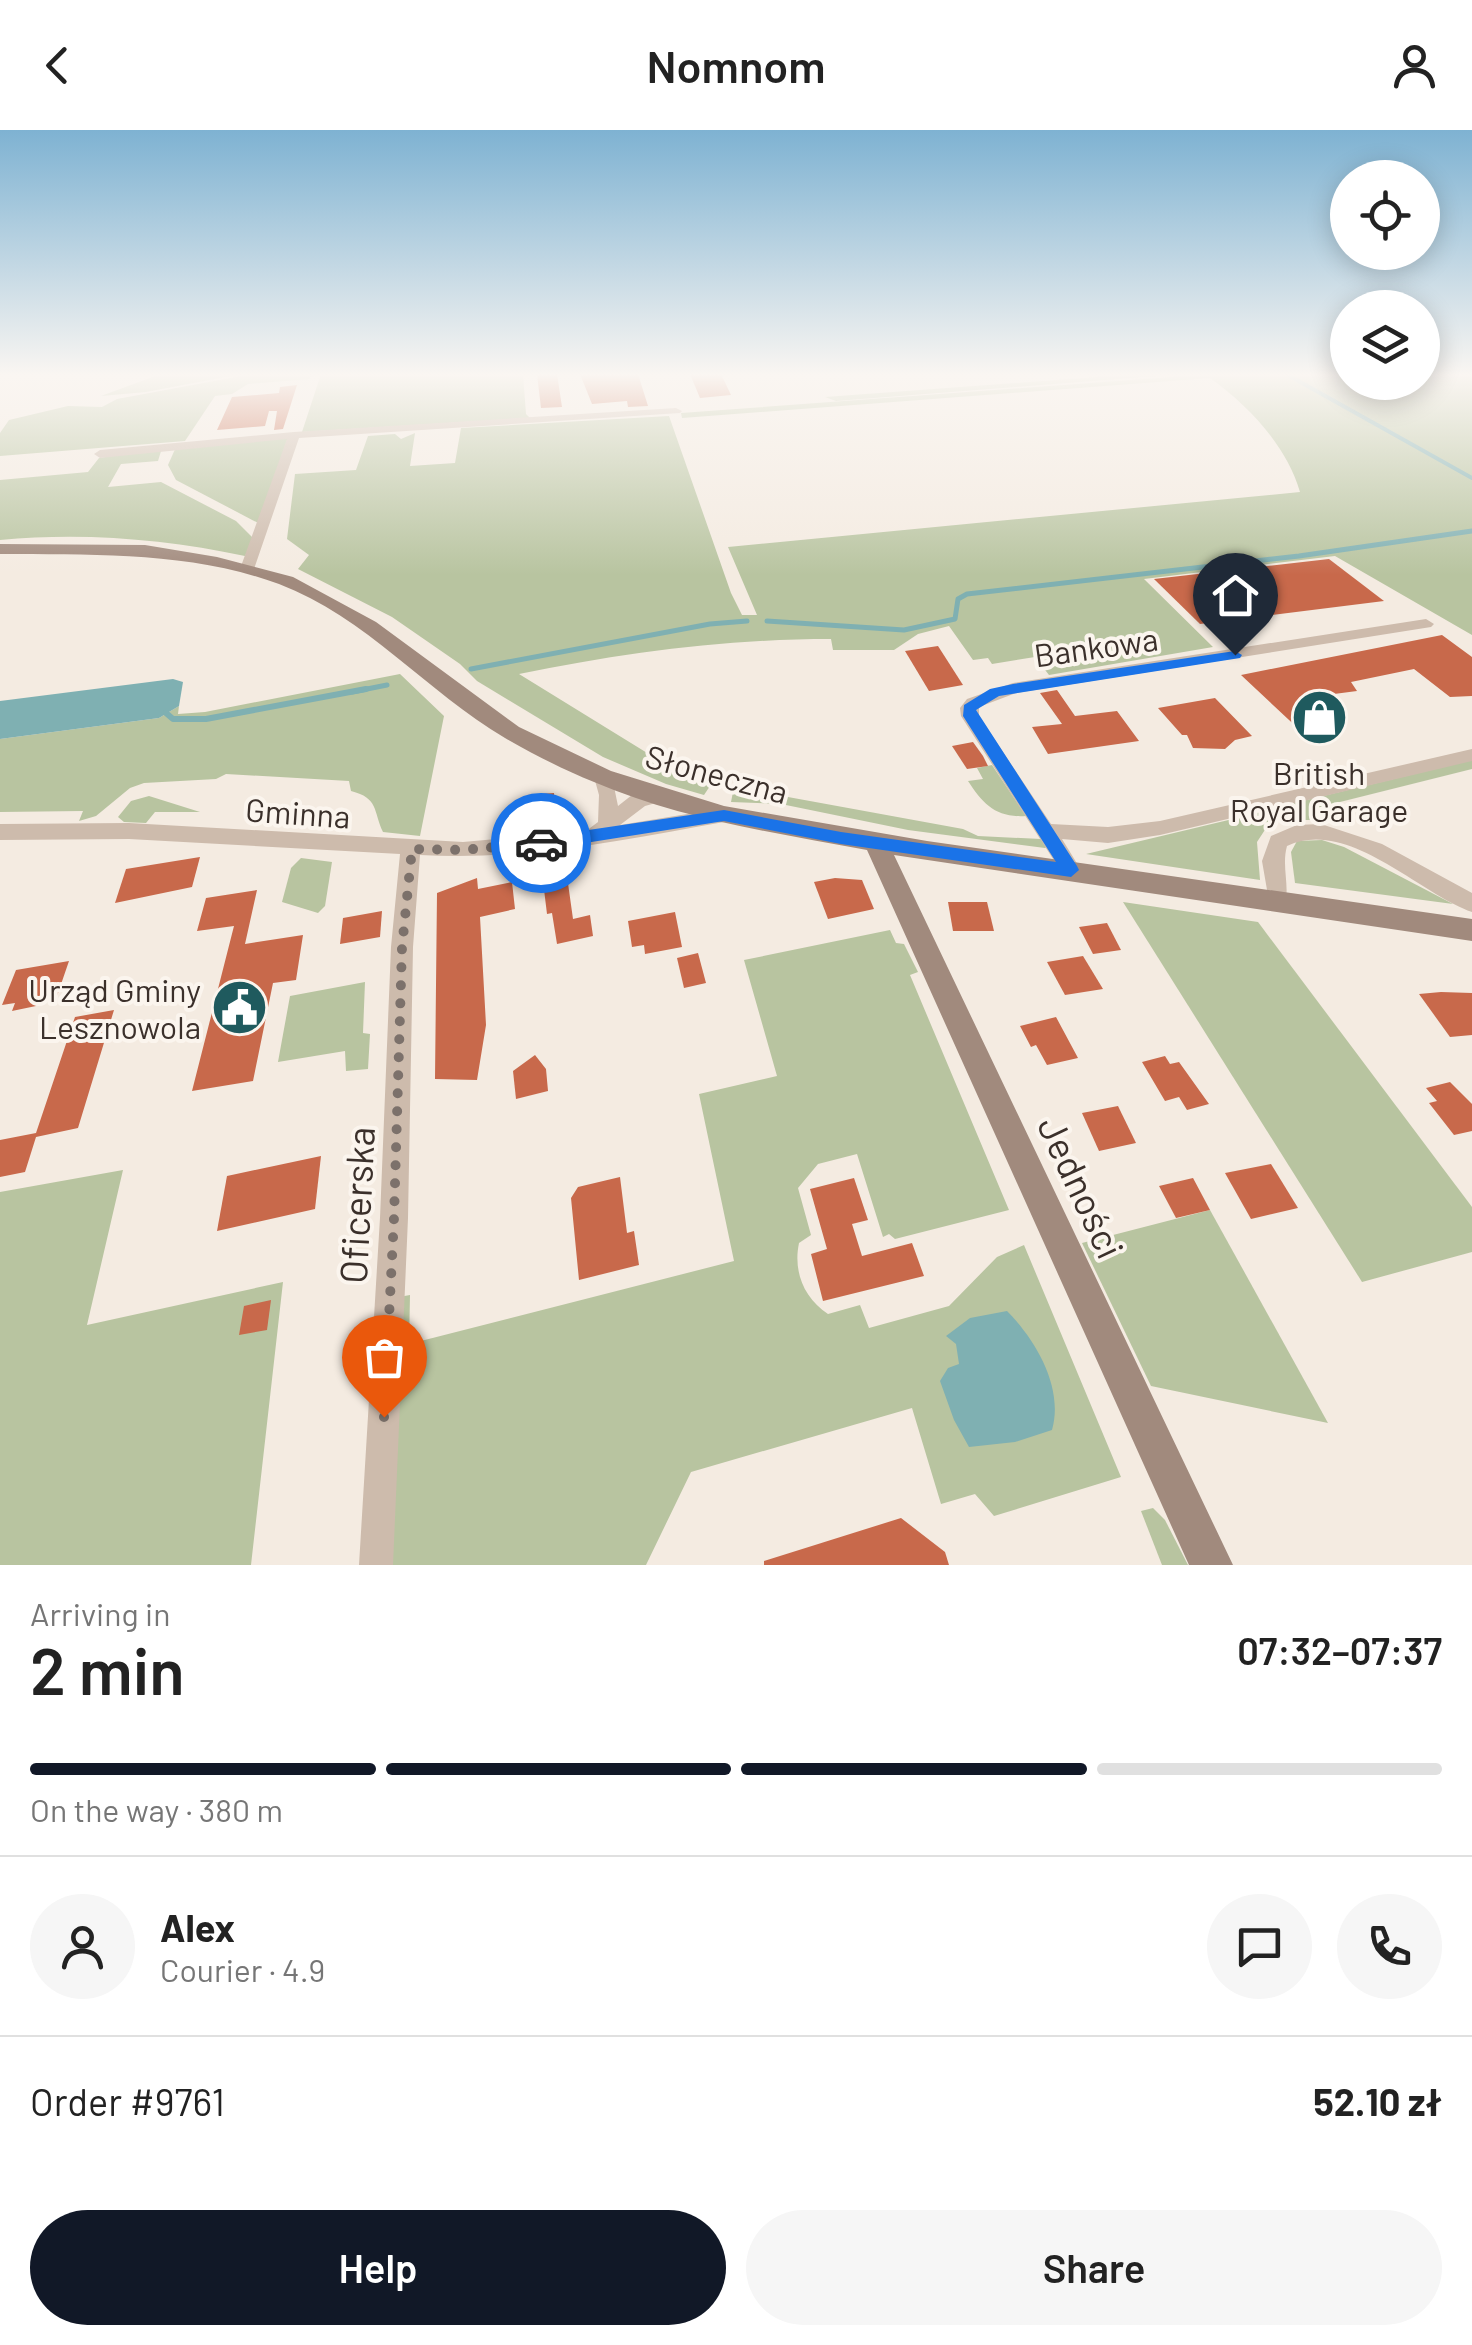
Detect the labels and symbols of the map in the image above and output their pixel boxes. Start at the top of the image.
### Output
pin [1193,553,1278,656]
street label: Bankowa [1032,619,1160,673]
shop icon: British Royal Garage [1289,688,1349,748]
street label: Słoneczna [642,736,792,810]
place label: British Royal Garage [1230,753,1408,828]
street label: Gminna [244,789,352,835]
courier [491,793,591,893]
place label: Urząd Gminy Lesznowola [28,970,201,1045]
public building icon: Urząd Gminy Lesznowola [210,977,270,1037]
street label: Jedności [1029,1109,1135,1265]
street label: Oficerska [329,1125,383,1285]
pin [342,1315,427,1418]

